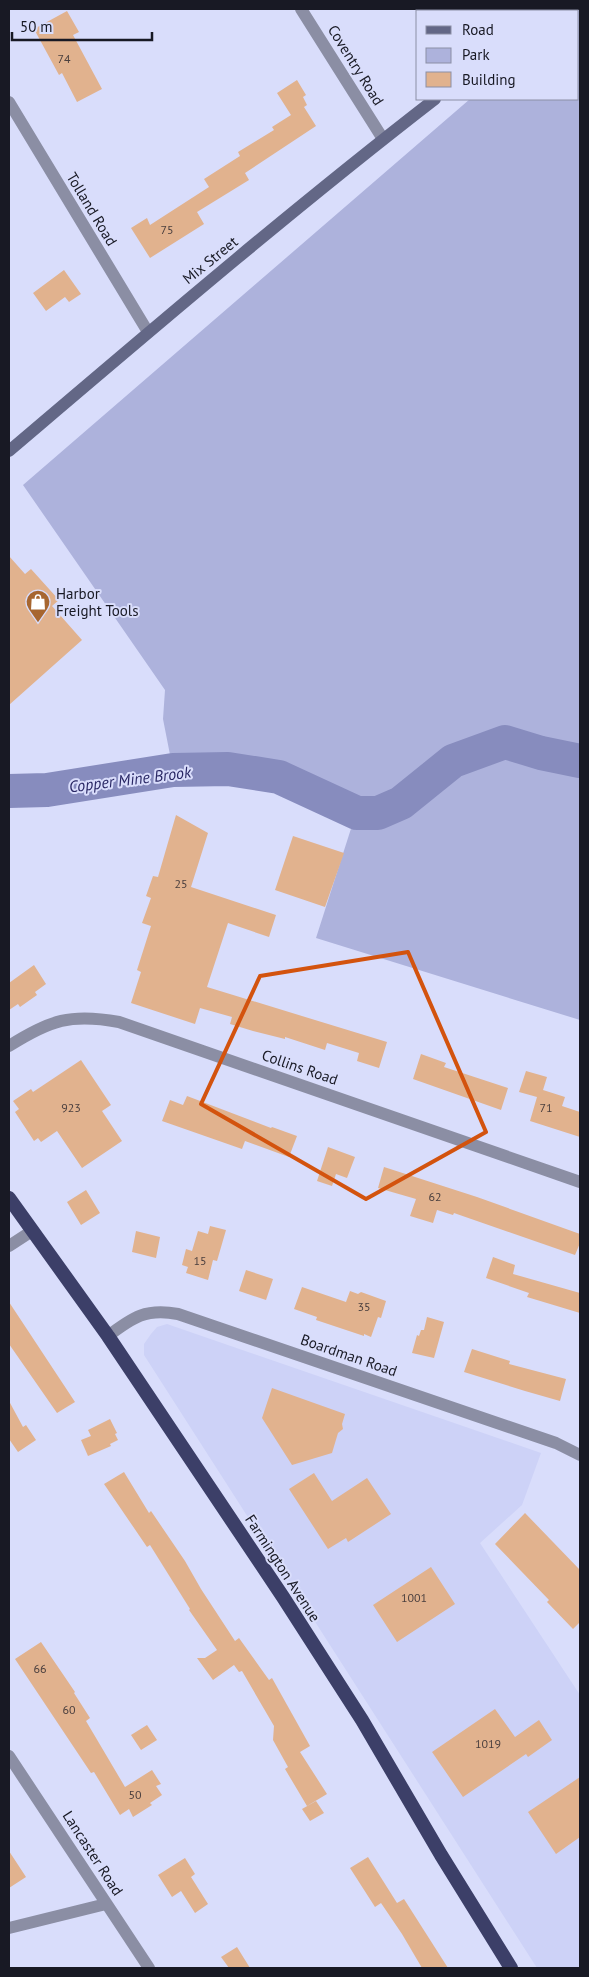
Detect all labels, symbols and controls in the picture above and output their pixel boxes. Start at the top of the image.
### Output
scale bar [12,10,152,42]
legend [416,10,579,100]
text: 50 m [20,17,53,36]
text: Road [462,20,494,39]
street label: Coventry Road [324,21,388,109]
text: Park [462,45,490,64]
house number: 74 [57,51,71,66]
text: Building [462,70,516,89]
street label: Tolland Road [63,169,121,249]
house number: 75 [160,222,174,237]
street label: Mix Street [179,232,241,288]
place label: Harbor Freight Tools [56,584,139,620]
shop icon: Harbor Freight Tools [25,589,51,623]
water label: Copper Mine Brook [68,761,193,796]
house number: 25 [174,876,188,891]
street label: Collins Road [259,1045,341,1089]
house number: 923 [61,1100,81,1115]
house number: 71 [539,1100,553,1115]
house number: 62 [428,1189,442,1204]
house number: 15 [193,1253,207,1268]
house number: 35 [357,1299,371,1314]
street label: Boardman Road [298,1330,400,1380]
street label: Farmington Avenue [241,1511,325,1625]
house number: 1001 [401,1590,427,1605]
house number: 66 [33,1661,47,1676]
house number: 60 [62,1702,76,1717]
house number: 1019 [475,1736,501,1751]
house number: 50 [128,1787,142,1802]
street label: Lancaster Road [59,1807,127,1899]

